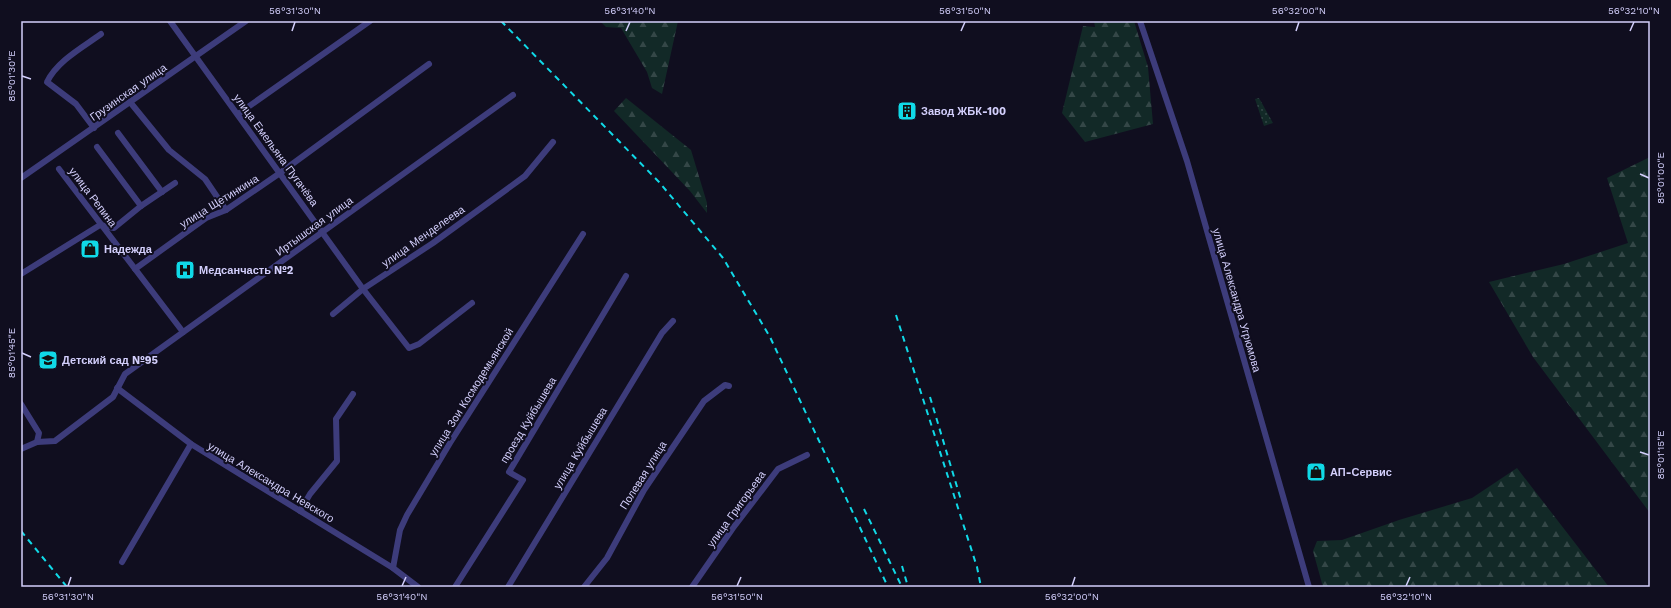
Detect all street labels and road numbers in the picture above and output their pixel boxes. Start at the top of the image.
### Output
street label: Грузинская улица [87,61,170,124]
street label: улица Емельяна Пугачёва [231,92,321,210]
street label: улица Репина [66,165,120,230]
street label: улица Щетинкина [177,171,262,231]
street label: Иртышская улица [273,194,356,259]
street label: улица Менделеева [379,202,468,270]
street label: улица Александра Угрюмова [1210,227,1264,374]
street label: улица Зои Космодемьянской [427,326,516,459]
street label: проезд Куйбышева [498,374,560,466]
street label: улица Куйбышева [551,404,610,491]
street label: Полевая улица [617,438,670,512]
street label: улица Александра Невского [205,439,336,525]
street label: улица Григорьева [704,468,769,550]

